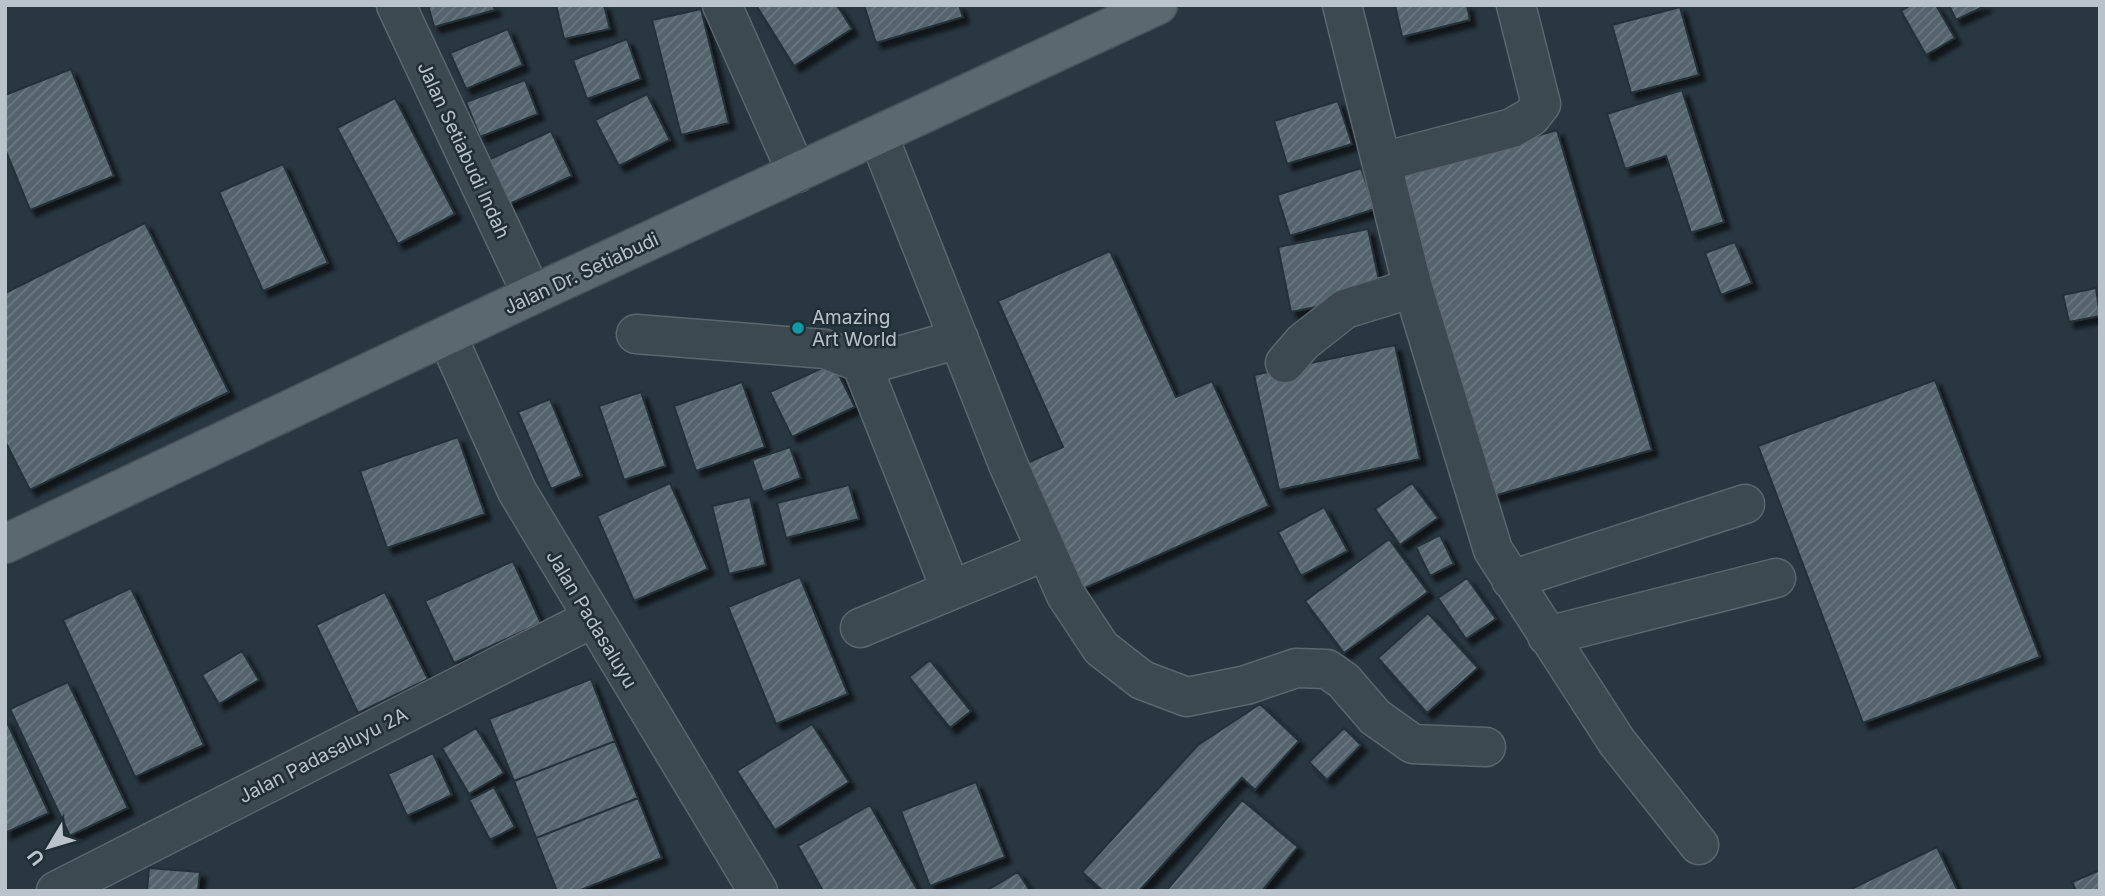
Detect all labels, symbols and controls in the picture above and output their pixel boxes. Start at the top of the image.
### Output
street label: Jalan Setiabudi Indah [412,58,515,242]
street label: Jalan Dr. Setiabudi [500,228,662,319]
place label: Amazing Art World [812,306,897,351]
marker: Amazing Art World [790,320,806,336]
street label: Jalan Padasaluyu [541,546,642,692]
street label: Jalan Padasaluyu 2A [235,703,412,808]
north arrow [14,812,84,882]
text: U [23,845,49,870]

